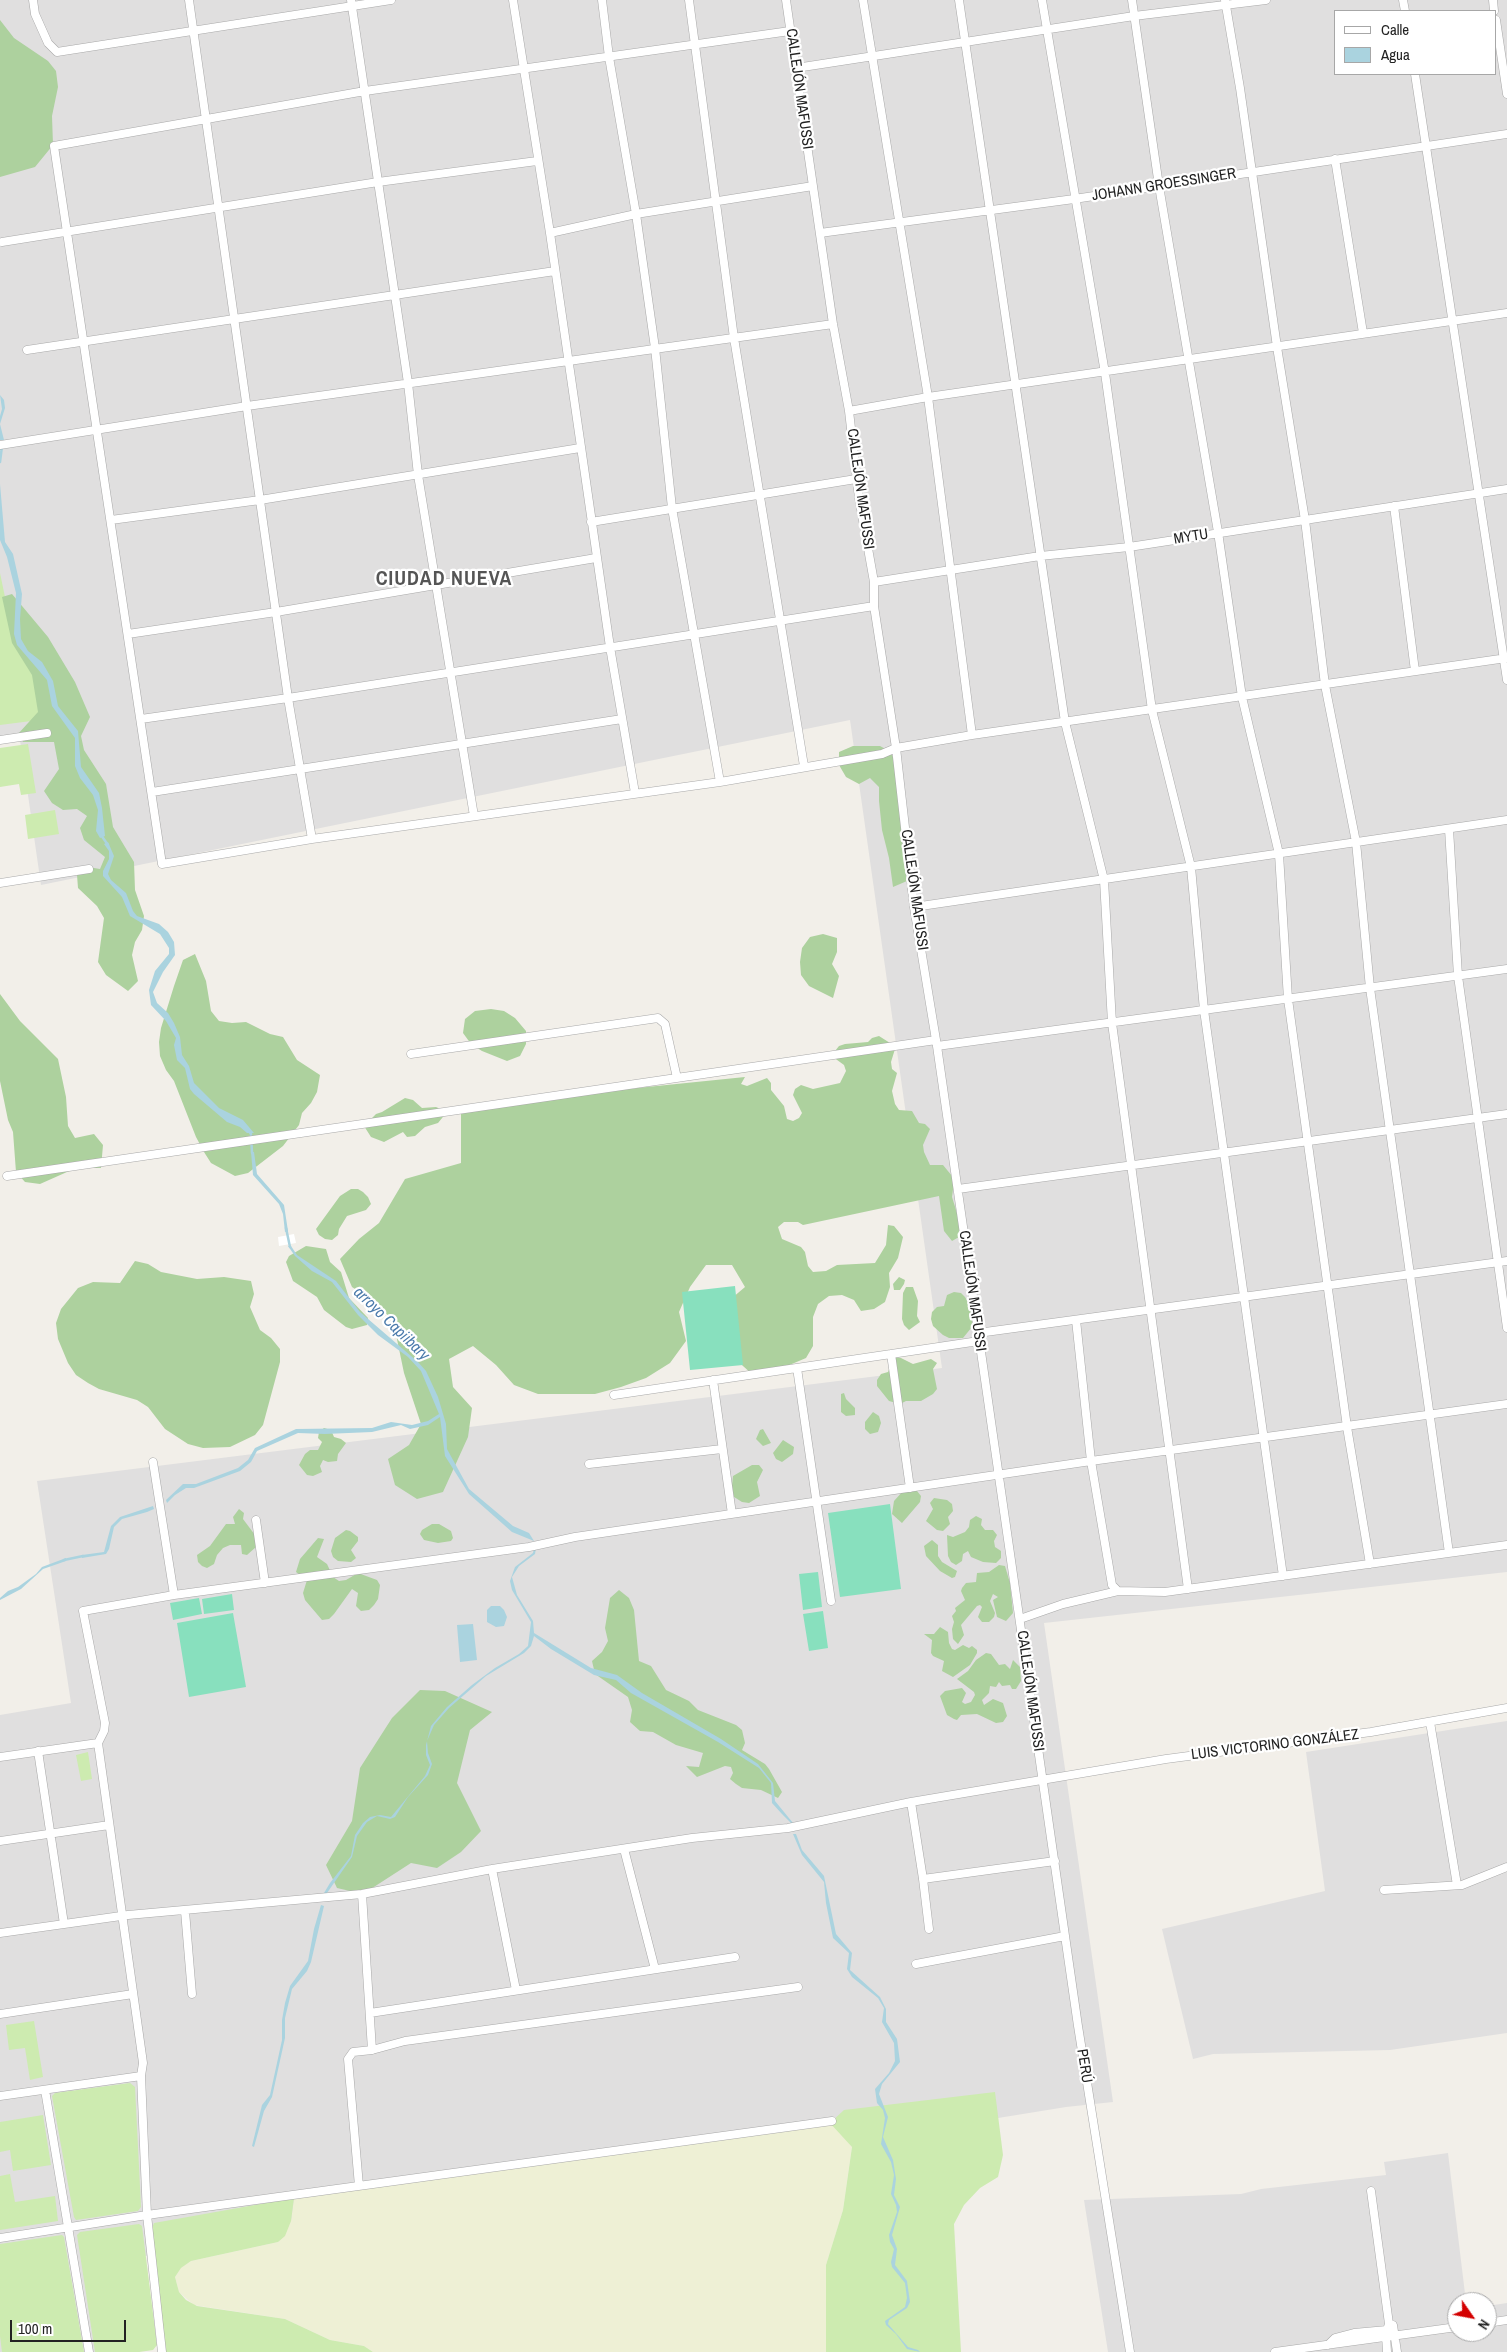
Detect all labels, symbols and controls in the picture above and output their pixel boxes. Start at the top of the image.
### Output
legend [1334,10,1497,75]
text: Calle [1381,19,1409,40]
street label: CALLEJÓN MAFUSSI [782,28,816,150]
text: Agua [1381,44,1410,65]
street label: JOHANN GROESSINGER [1091,165,1237,205]
street label: CALLEJÓN MAFUSSI [843,428,877,550]
street label: MYTU [1172,525,1210,549]
district label: CIUDAD NUEVA [374,568,514,592]
street label: CALLEJÓN MAFUSSI [897,829,931,951]
street label: CALLEJÓN MAFUSSI [955,1230,989,1352]
water label: arroyo Capiibary [349,1283,433,1365]
street label: CALLEJÓN MAFUSSI [1013,1630,1047,1752]
street label: LUIS VICTORINO GONZÁLEZ [1190,1726,1360,1764]
street label: PERÚ [1072,2048,1096,2084]
north arrow [1447,2292,1497,2342]
scale bar [12,2310,129,2342]
text: N [1474,2316,1494,2333]
text: 100 m [18,2318,52,2339]

